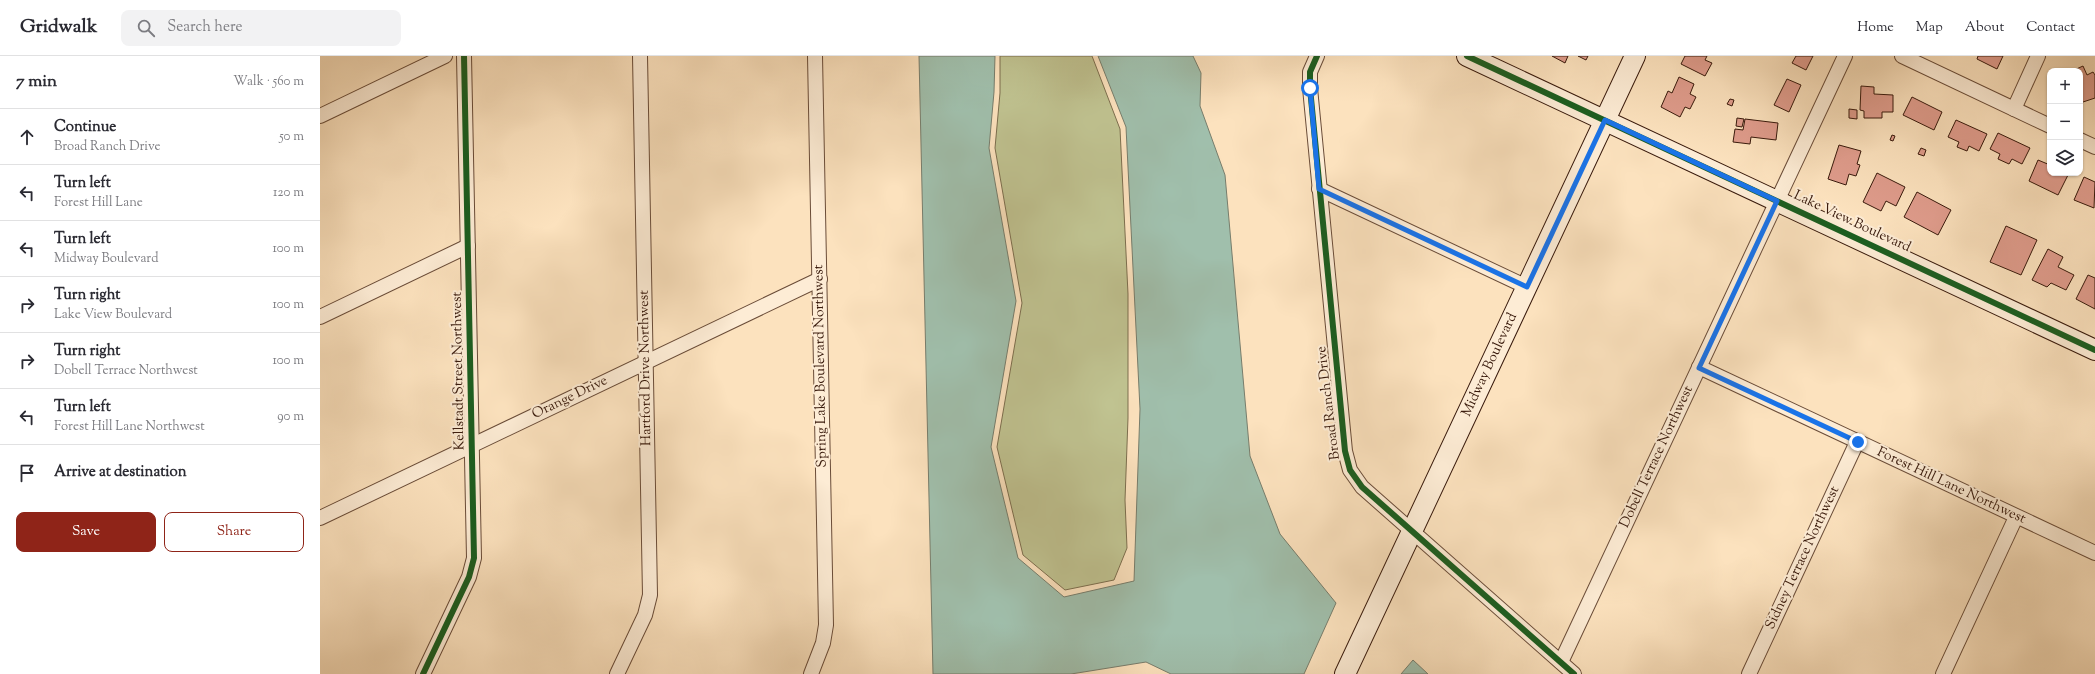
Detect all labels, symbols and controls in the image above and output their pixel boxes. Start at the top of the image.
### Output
search box [121,10,401,46]
text: Gridwalk [20,14,97,41]
icon: search [135,17,157,39]
text: Search here [167,17,243,38]
text: Home [1857,18,1894,38]
text: Map [1916,18,1943,38]
text: About [1965,18,2004,38]
text: Contact [2026,18,2075,38]
map controls [2047,68,2083,176]
button: + [2047,68,2083,104]
text: 7 min [16,70,57,94]
text: Walk · 560 m [233,73,304,91]
route start [1301,79,1319,97]
button: − [2047,104,2083,140]
text: Continue [54,117,116,138]
icon: ahead [16,126,38,148]
text: 50 m [279,128,304,146]
text: Broad Ranch Drive [54,138,160,156]
button: layers [2047,140,2083,176]
text: Turn left [54,173,111,194]
icon: left [16,182,38,204]
text: 120 m [273,184,304,202]
street label: Lake View Boulevard [1790,186,1914,258]
text: Forest Hill Lane [54,194,143,212]
text: Turn left [54,229,111,250]
icon: left [16,238,38,260]
text: 100 m [272,240,304,258]
text: Midway Boulevard [54,250,159,268]
street label: Spring Lake Boulevard Northwest [809,264,833,468]
text: Turn right [54,285,120,306]
street label: Hartford Drive Northwest [635,290,657,446]
street label: Kellstadt Street Northwest [448,291,470,450]
icon: right [16,294,38,316]
text: 100 m [272,296,304,314]
text: Lake View Boulevard [54,306,172,324]
street label: Midway Boulevard [1457,310,1523,420]
text: Turn right [54,341,120,362]
street label: Broad Ranch Drive [1312,345,1346,461]
icon: right [16,350,38,372]
text: 100 m [272,352,304,370]
text: Dobell Terrace Northwest [54,362,198,380]
street label: Orange Drive [529,371,611,425]
street label: Dobell Terrace Northwest [1615,382,1699,531]
text: Turn left [54,397,111,418]
icon: left [16,406,38,428]
text: 90 m [277,408,304,426]
text: Forest Hill Lane Northwest [54,418,205,436]
route end [1849,433,1867,451]
street label: Forest Hill Lane Northwest [1873,443,2029,529]
icon: arrive [16,462,38,484]
text: Arrive at destination [54,462,187,483]
street label: Sidney Terrace Northwest [1761,483,1845,633]
button: Save [16,512,156,552]
button: Share [164,512,304,552]

